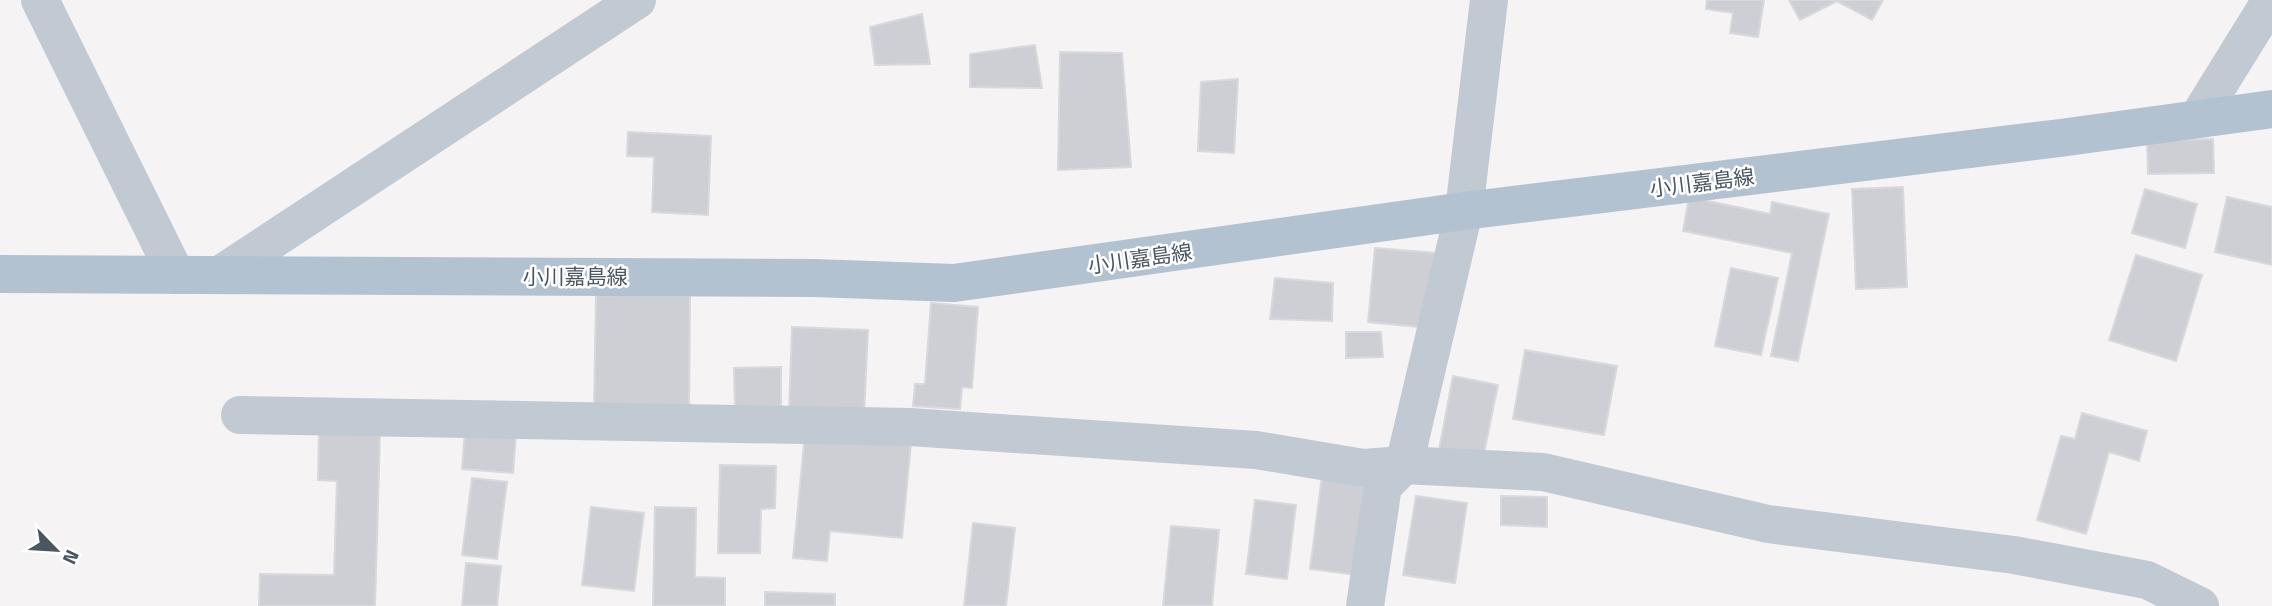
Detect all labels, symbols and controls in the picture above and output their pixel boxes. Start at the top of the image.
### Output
street label: 小川嘉島線 [1648,160,1756,204]
street label: 小川嘉島線 [1086,235,1194,281]
street label: 小川嘉島線 [523,260,628,292]
north arrow [21,515,91,585]
text: N [56,545,88,569]

